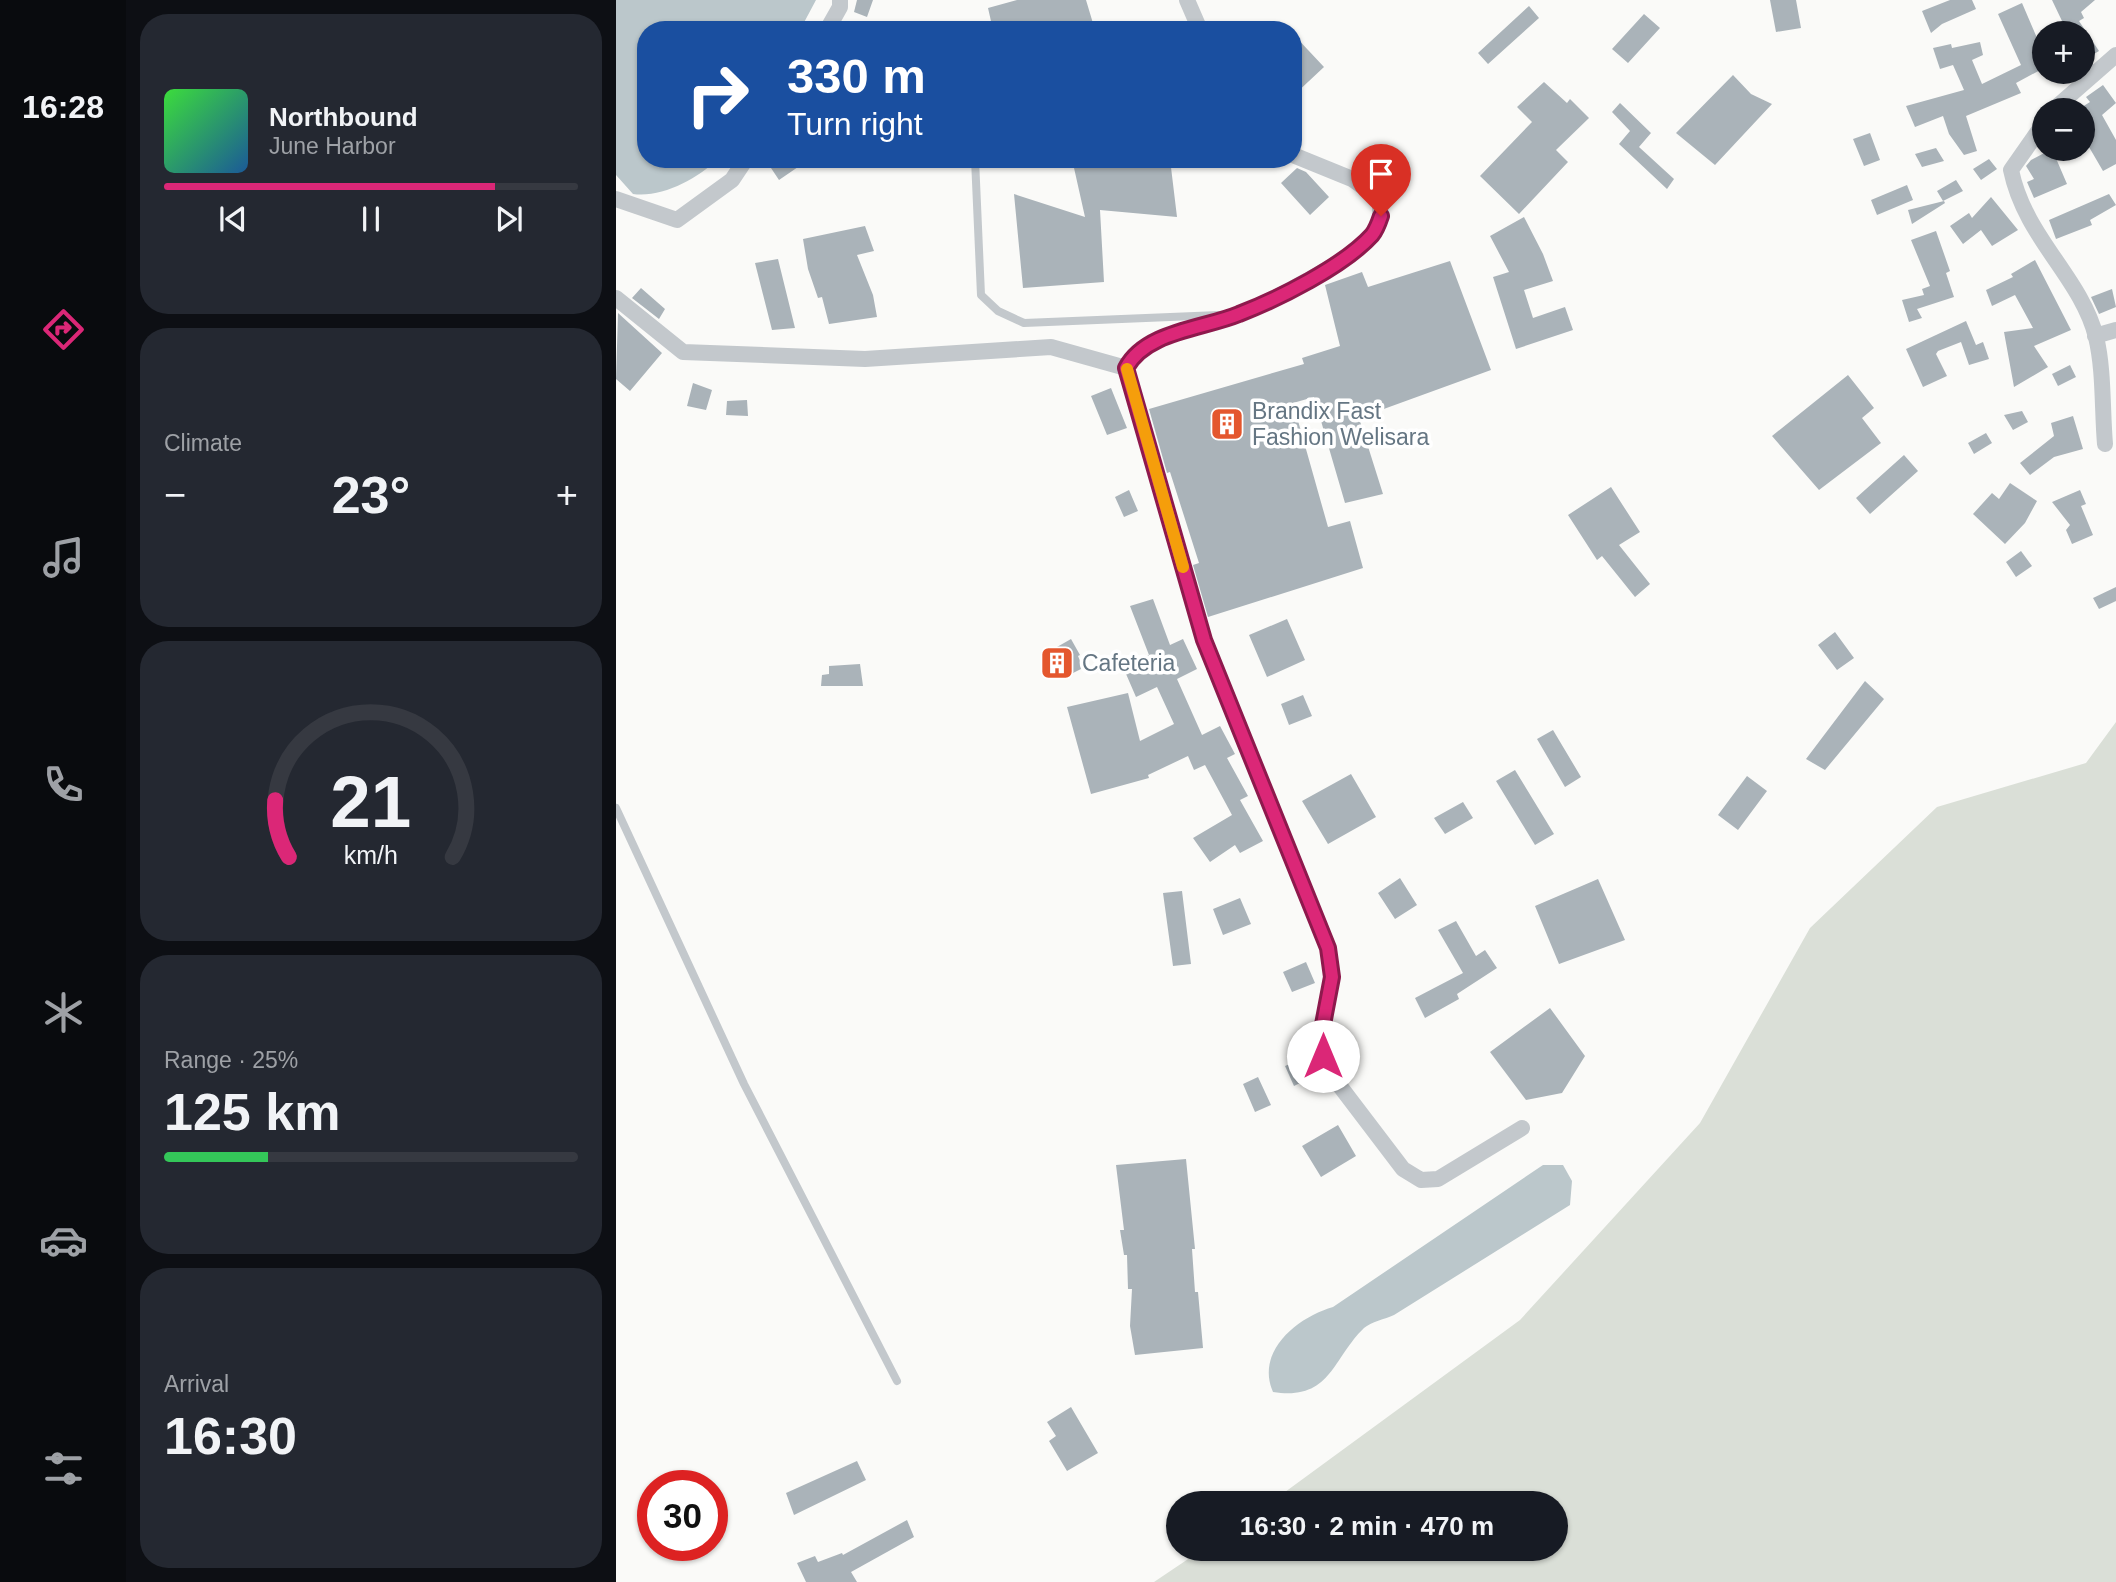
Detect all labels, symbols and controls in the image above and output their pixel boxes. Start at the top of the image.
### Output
map controls [2032,21,2095,161]
button: + [2032,21,2095,84]
icon: right [672,49,763,140]
text: 330 m [787,49,926,103]
text: 16:28 [22,89,104,125]
button: − [2032,98,2095,161]
text: Northbound [269,102,418,132]
text: Turn right [787,106,923,142]
text: June Harbor [269,133,396,159]
pin [1351,144,1411,216]
icon: arrive [1362,155,1400,193]
icon: previous [214,200,252,238]
icon: pause [352,200,390,238]
icon: next [490,200,528,238]
icon: directions [39,305,88,354]
place label: Brandix Fast Fashion Welisara [1252,398,1429,450]
building icon: Brandix Fast Fashion Welisara [1208,405,1246,443]
text: Climate [164,430,242,456]
text: 23° [332,466,410,524]
text: − [164,474,186,516]
text: + [556,474,578,516]
icon: music [39,533,88,582]
building icon: Cafeteria [1038,644,1076,682]
place label: Cafeteria [1082,650,1176,676]
icon: phone [39,760,88,809]
text: 21 [331,761,411,842]
text: km/h [344,841,398,869]
icon: climate [39,988,88,1037]
position arrow [1286,1019,1360,1093]
text: Range · 25% [164,1047,298,1073]
text: 125 km [164,1083,340,1141]
icon: car [39,1216,88,1265]
text: Arrival [164,1371,229,1397]
text: 16:30 [164,1407,297,1465]
icon: filters [39,1444,88,1493]
speed limit sign: 30 [637,1470,728,1561]
text: 16:30 · 2 min · 470 m [1240,1511,1494,1541]

